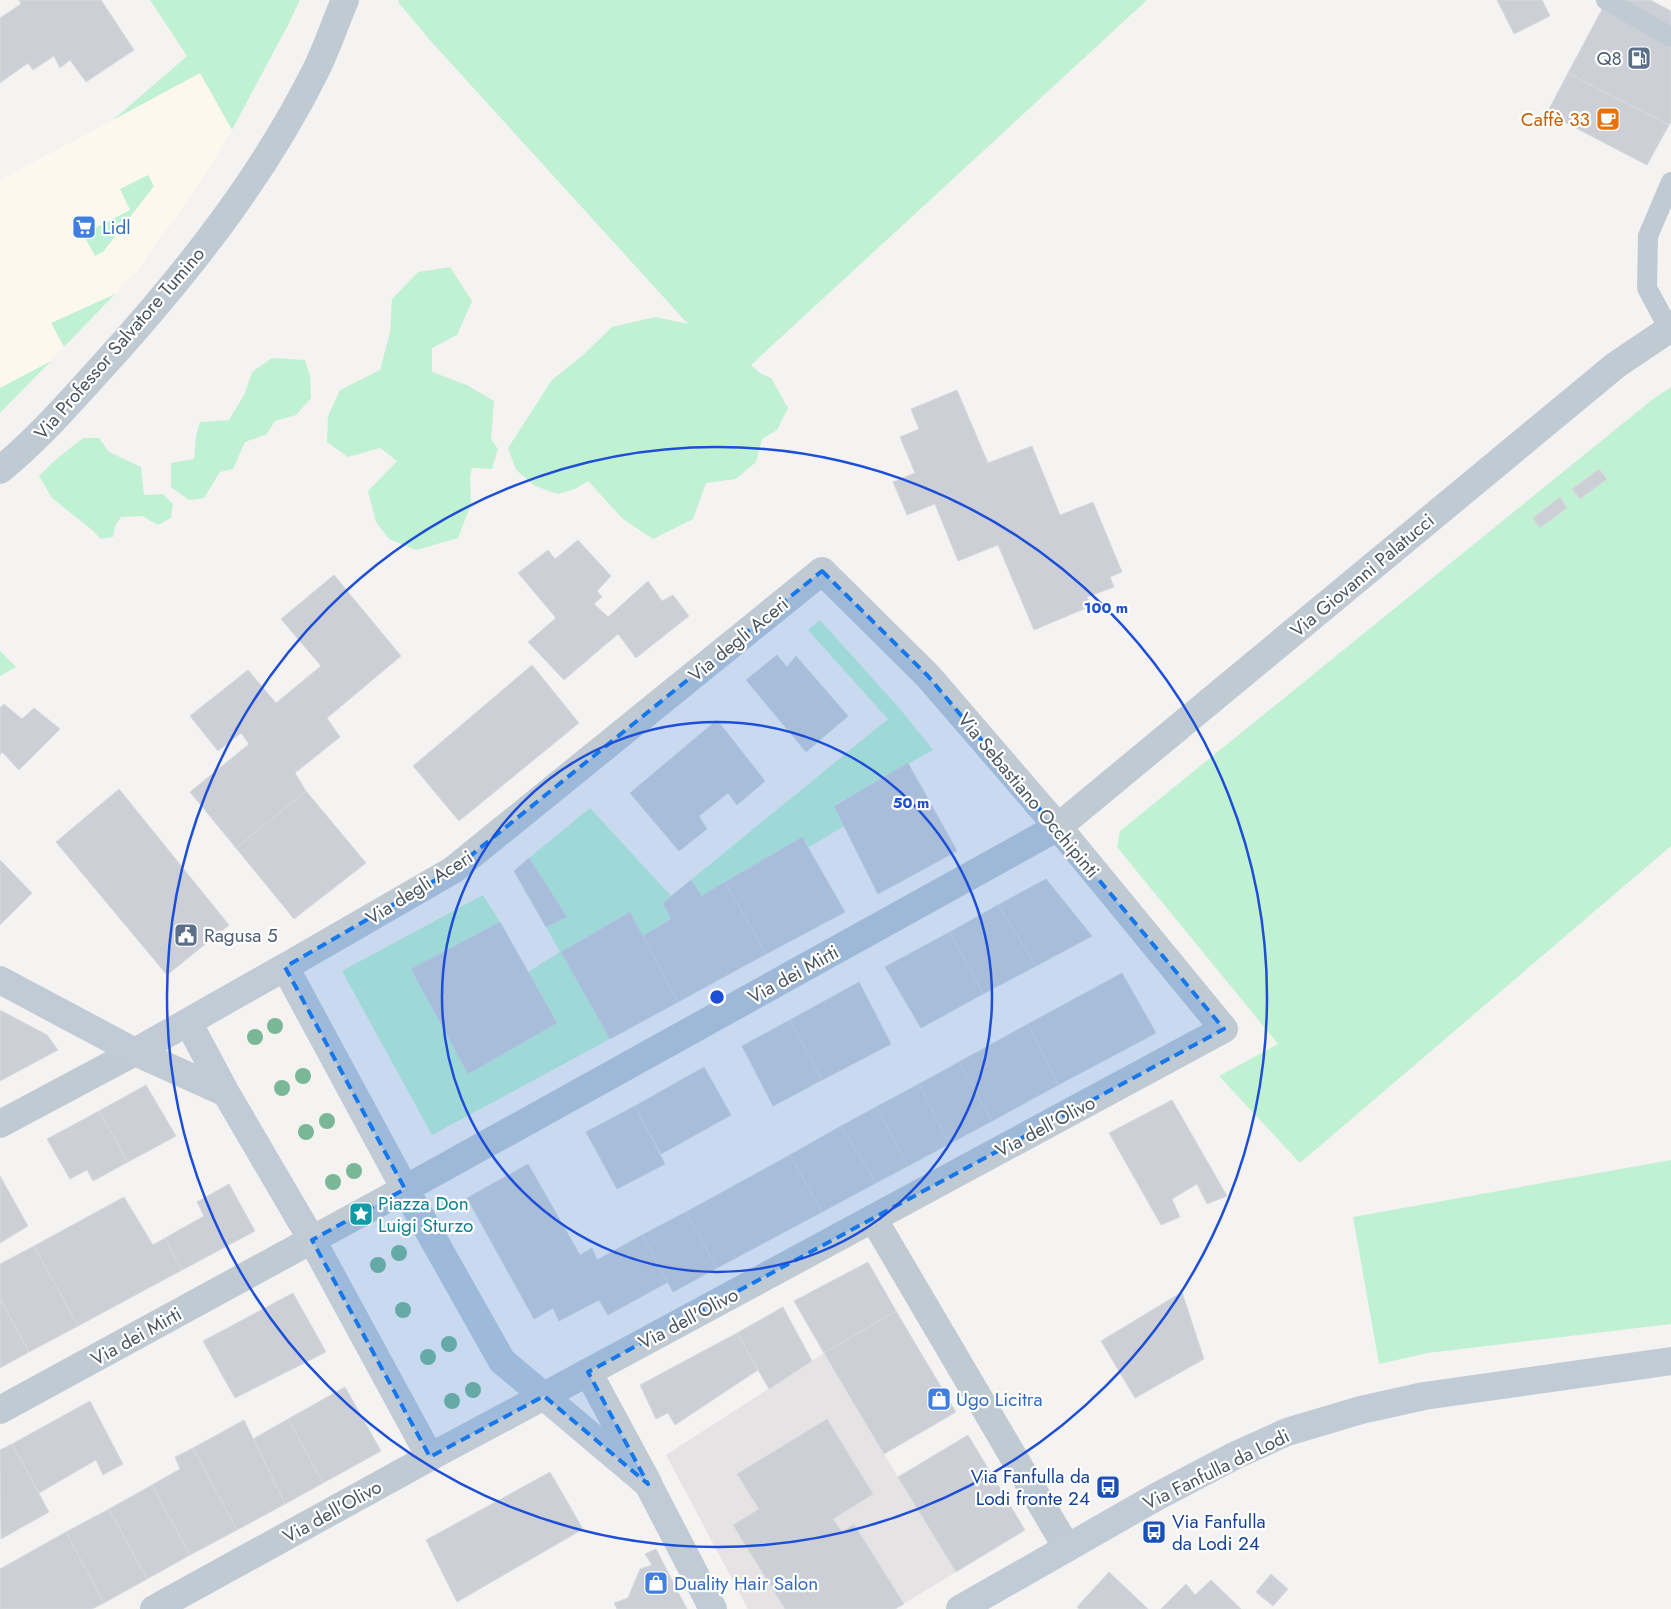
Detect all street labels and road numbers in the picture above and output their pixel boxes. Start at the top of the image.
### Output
street label: Via Professor Salvatore Tumino [28,241,211,446]
street label: Via Giovanni Palatucci [1285,507,1440,644]
street label: Via degli Aceri [683,591,794,688]
street label: Via Sebastiano Occhipinti [951,707,1106,884]
street label: Via degli Aceri [361,844,478,931]
street label: Via dei Mirti [743,938,843,1010]
street label: Via dell'Olivo [991,1089,1100,1164]
street label: Via dell'Olivo [634,1281,743,1356]
street label: Via dei Mirti [86,1300,186,1372]
street label: Via Fanfulla da Lodi [1139,1422,1294,1517]
street label: Via dell'Olivo [278,1473,387,1550]

